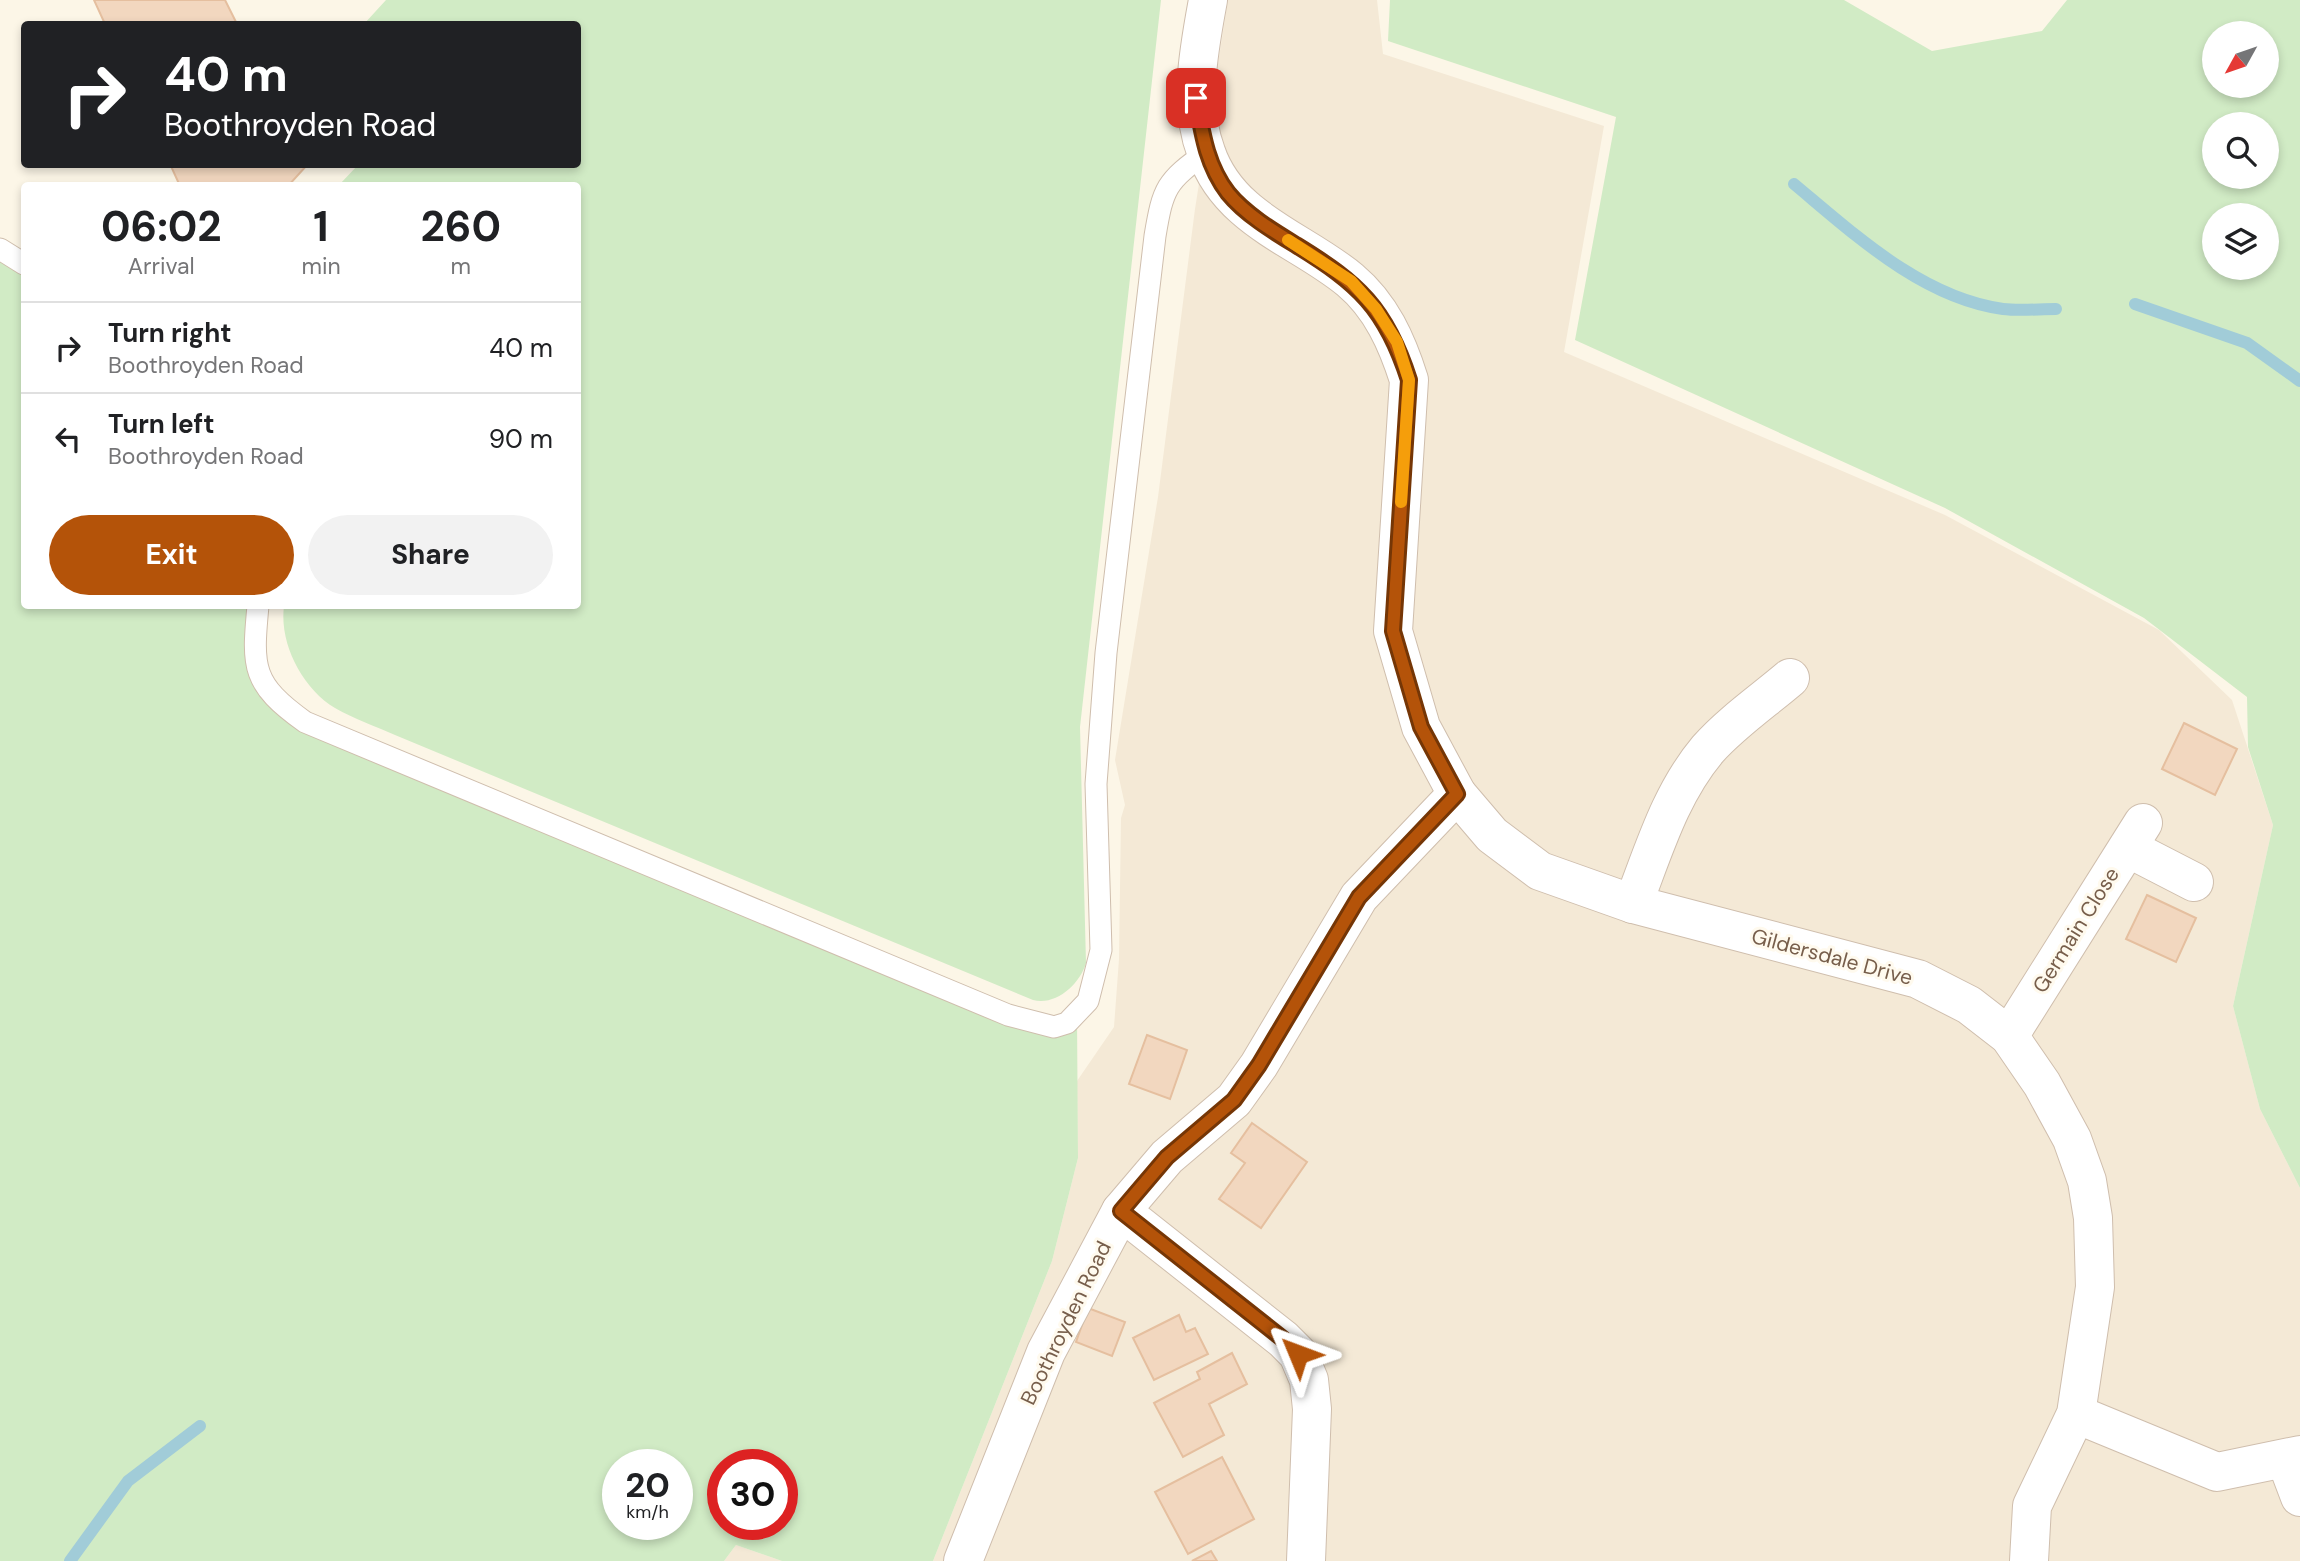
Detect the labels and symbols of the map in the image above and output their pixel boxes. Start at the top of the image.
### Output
north arrow [2202,21,2278,98]
pin [1166,68,1226,128]
street label: Germain Close [2026,862,2126,998]
street label: Gildersdale Drive [1748,922,1916,992]
street label: Boothroyden Road [1014,1237,1118,1409]
position arrow [1261,1317,1335,1391]
speed limit sign: 30 [707,1449,798,1540]

